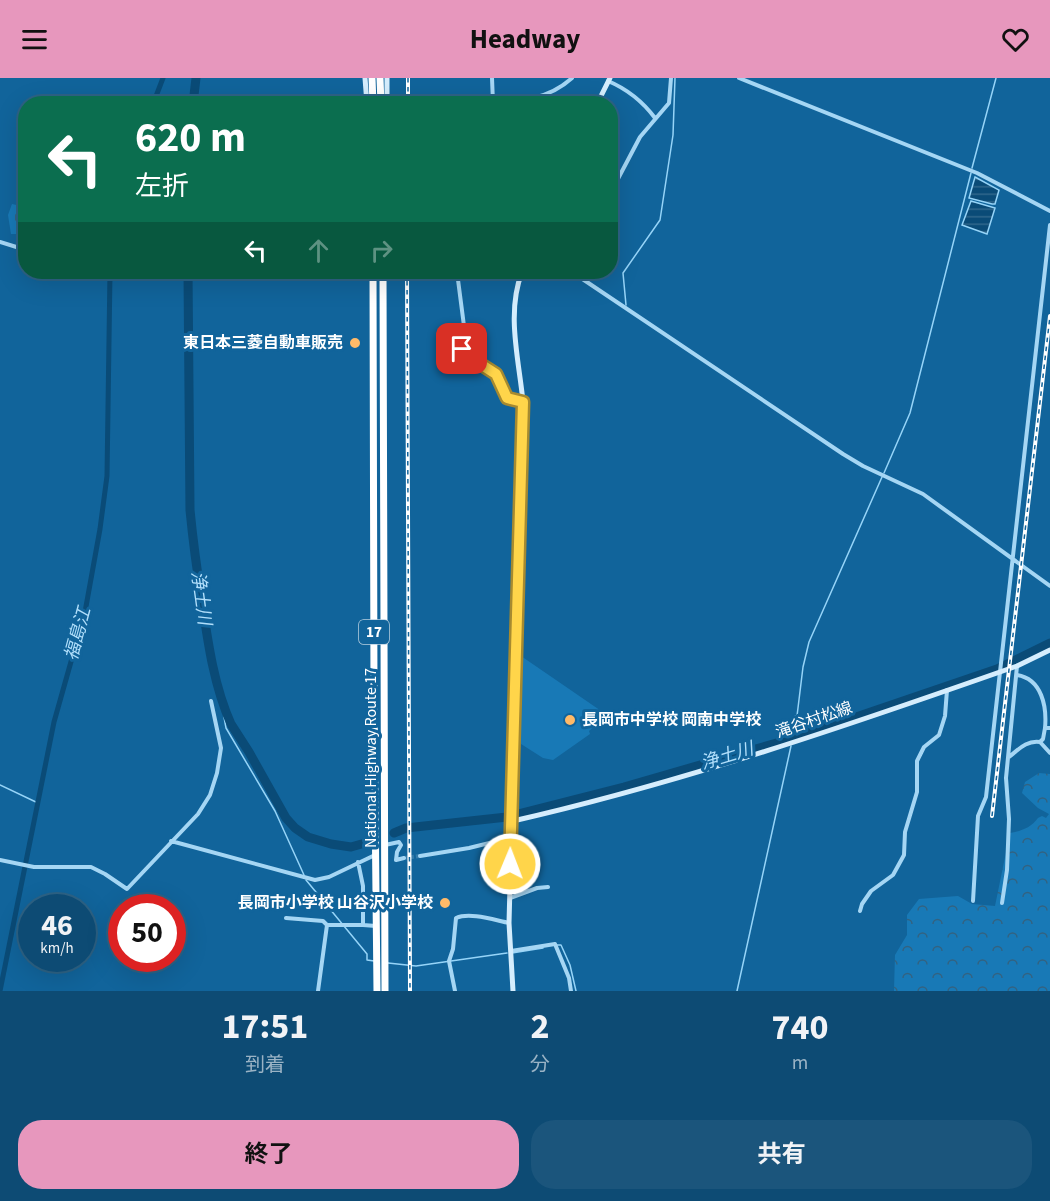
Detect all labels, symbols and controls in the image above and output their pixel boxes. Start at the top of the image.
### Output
text: Headway [470,20,580,59]
icon: menu [18,23,51,56]
icon: heart [999,23,1032,56]
text: 620 m [135,108,246,168]
icon: left [36,120,114,198]
text: 左折 [135,167,189,206]
icon: left [239,234,272,267]
icon: ahead [302,234,335,267]
icon: right [365,234,398,267]
pin [436,323,487,374]
place label: 東日本三菱自動車販売 [183,332,343,354]
icon: arrive [445,332,478,365]
marker: 東日本三菱自動車販売 [348,336,362,350]
water label: 浄土川 [185,570,217,628]
water label: 福島江 [59,603,98,663]
road number: 17 [359,620,389,644]
street label: National Highway Route 17 [360,668,382,848]
street label: 滝谷村松線 [773,697,855,743]
place label: 長岡市中学校 岡南中学校 [582,709,761,731]
marker: 長岡市中学校 岡南中学校 [563,713,577,727]
water label: 浄土川 [698,736,758,776]
position arrow [478,832,542,896]
place label: 長岡市小学校 山谷沢小学校 [238,892,433,914]
speed limit sign: 50 [108,894,186,972]
marker: 長岡市小学校 山谷沢小学校 [438,896,452,910]
text: 46 [41,904,73,947]
text: km/h [40,938,74,959]
text: 17:51 [222,1001,308,1052]
text: 2 [530,1001,549,1052]
text: 740 [771,1002,828,1053]
text: m [792,1049,808,1077]
text: 到着 [245,1051,285,1079]
text: 分 [530,1051,550,1079]
button: 終了 [18,1120,519,1189]
button: 共有 [531,1120,1032,1189]

